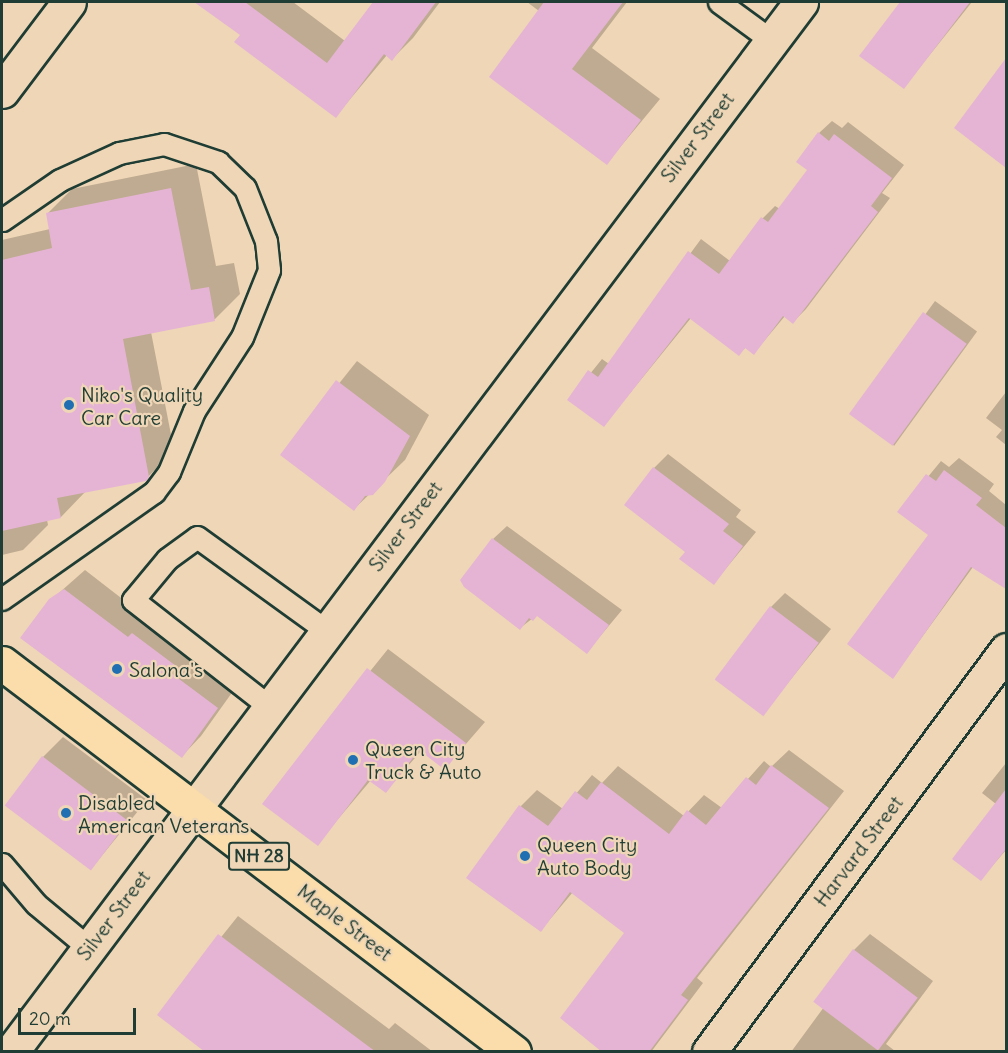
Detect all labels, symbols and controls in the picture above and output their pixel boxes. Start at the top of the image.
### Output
street label: Silver Street [655,87,739,187]
place label: Niko's Quality Car Care [81,382,203,429]
marker: Niko's Quality Car Care [62,398,76,412]
street label: Silver Street [363,476,447,576]
place label: Salona's [129,657,203,681]
marker: Salona's [110,662,124,676]
place label: Queen City Truck & Auto [365,736,482,783]
marker: Queen City Truck & Auto [346,753,360,767]
place label: Disabled American Veterans [78,790,249,837]
street label: Harvard Street [808,791,908,911]
marker: Disabled American Veterans [59,806,73,820]
place label: Queen City Auto Body [537,832,637,879]
road number: NH 28 [228,841,290,871]
marker: Queen City Auto Body [518,849,532,863]
street label: Silver Street [71,865,155,965]
street label: Maple Street [293,879,397,965]
scale bar [21,996,140,1034]
text: 20 m [29,1007,71,1030]

